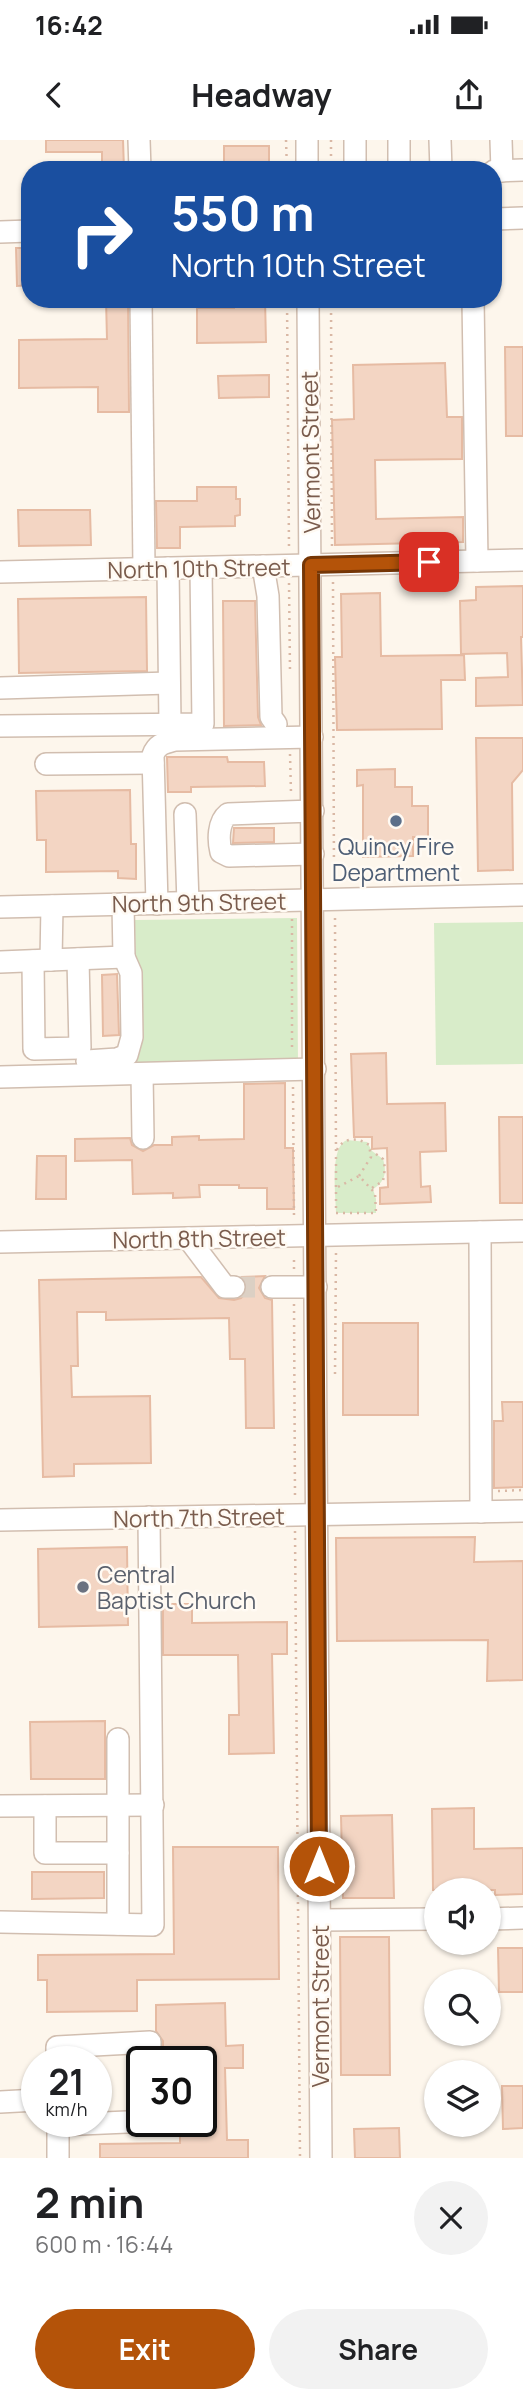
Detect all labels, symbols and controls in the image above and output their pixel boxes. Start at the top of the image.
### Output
text: 16:42 [35,7,103,43]
text: Headway [191,73,332,117]
icon: back [35,76,73,114]
icon: share [450,76,488,114]
text: 550 m [171,179,315,246]
icon: right [56,189,147,280]
text: North 10th Street [171,243,426,287]
street label: Vermont Street [293,371,327,533]
pin [399,532,459,592]
icon: arrive [410,543,448,581]
street label: North 10th Street [107,550,291,586]
marker: Quincy Fire Department [388,813,404,829]
place label: Quincy Fire Department [332,830,460,888]
street label: North 9th Street [112,884,286,920]
street label: North 8th Street [112,1220,286,1256]
street label: North 7th Street [113,1500,285,1534]
place label: Central Baptist Church [97,1558,256,1616]
marker: Central Baptist Church [75,1579,91,1595]
position arrow [282,1829,356,1903]
map controls [424,1878,501,2137]
button: sound [424,1878,501,1955]
street label: Vermont Street [304,1925,336,2087]
button: search [424,1969,501,2046]
speed limit sign: 30 [126,2046,217,2137]
text: 21 [48,2058,85,2106]
button: layers [424,2060,501,2137]
text: km/h [46,2097,87,2121]
text: 2 min [35,2173,144,2231]
button: close [414,2181,488,2255]
text: 600 m · 16:44 [35,2228,173,2260]
button: Exit [35,2309,255,2389]
button: Share [269,2309,488,2389]

